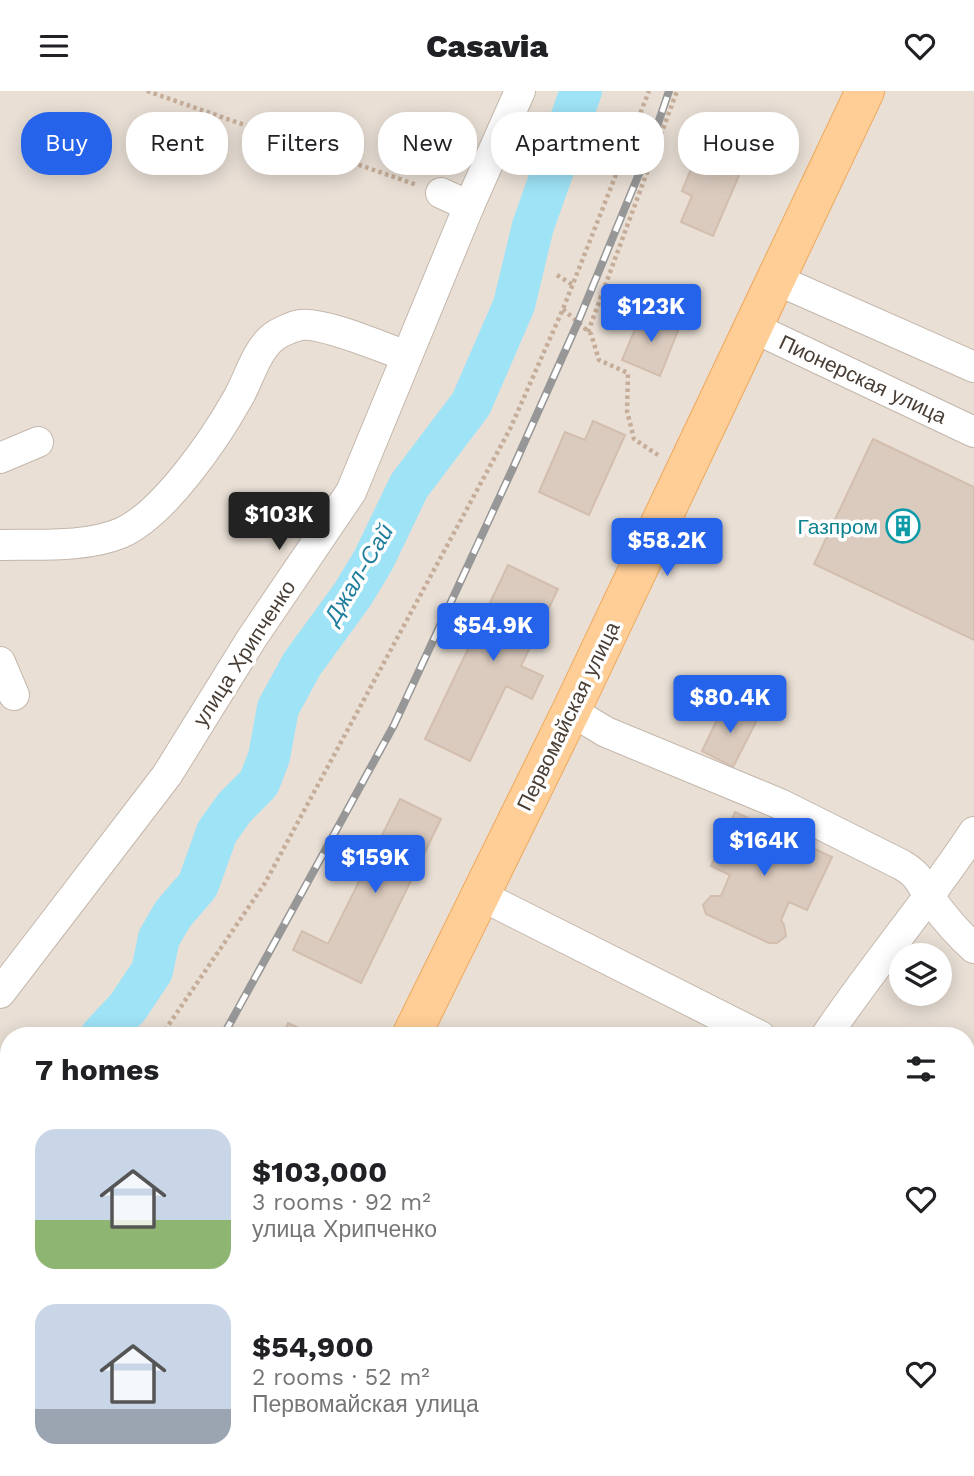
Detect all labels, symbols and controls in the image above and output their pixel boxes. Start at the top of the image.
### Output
icon: menu [35,27,73,65]
text: Casavia [426,27,548,65]
icon: heart [901,27,939,65]
chip: Buy [21,112,112,175]
chip: Rent [126,112,228,175]
chip: Filters [242,112,364,175]
chip: New [378,112,477,175]
chip: Apartment [491,112,664,175]
chip: House [678,112,799,175]
pin: $123K [602,285,700,344]
text: $123K [617,293,685,320]
street label: Пионерская улица [775,329,951,429]
pin: $103K [230,493,328,552]
text: $103K [245,501,313,528]
building icon: Газпром [884,507,922,545]
place label: Газпром [798,514,878,539]
water label: Джал-Сай [317,519,399,631]
pin: $58.2K [610,519,724,578]
text: $58.2K [628,527,706,554]
street label: улица Хрипченко [187,575,301,731]
pin: $54.9K [436,603,550,663]
text: $54.9K [453,612,533,639]
street label: Первомайская улица [511,617,625,815]
pin: $80.4K [673,675,787,735]
text: $80.4K [689,684,771,711]
pin: $164K [715,819,813,878]
text: $164K [729,827,799,854]
pin: $159K [326,835,424,895]
text: $159K [341,844,409,871]
map controls [889,943,952,1006]
button: layers [889,943,952,1006]
icon: filters [902,1050,940,1088]
text: 7 homes [35,1052,159,1087]
text: $103,000 [252,1154,387,1189]
icon: home [91,1157,175,1241]
icon: heart [902,1180,940,1218]
text: 3 rooms · 92 m² [252,1189,431,1216]
text: улица Хрипченко [252,1216,437,1243]
text: $54,900 [252,1329,374,1364]
icon: home [91,1332,175,1416]
icon: heart [902,1355,940,1393]
text: 2 rooms · 52 m² [252,1364,430,1391]
text: Первомайская улица [252,1391,479,1418]

